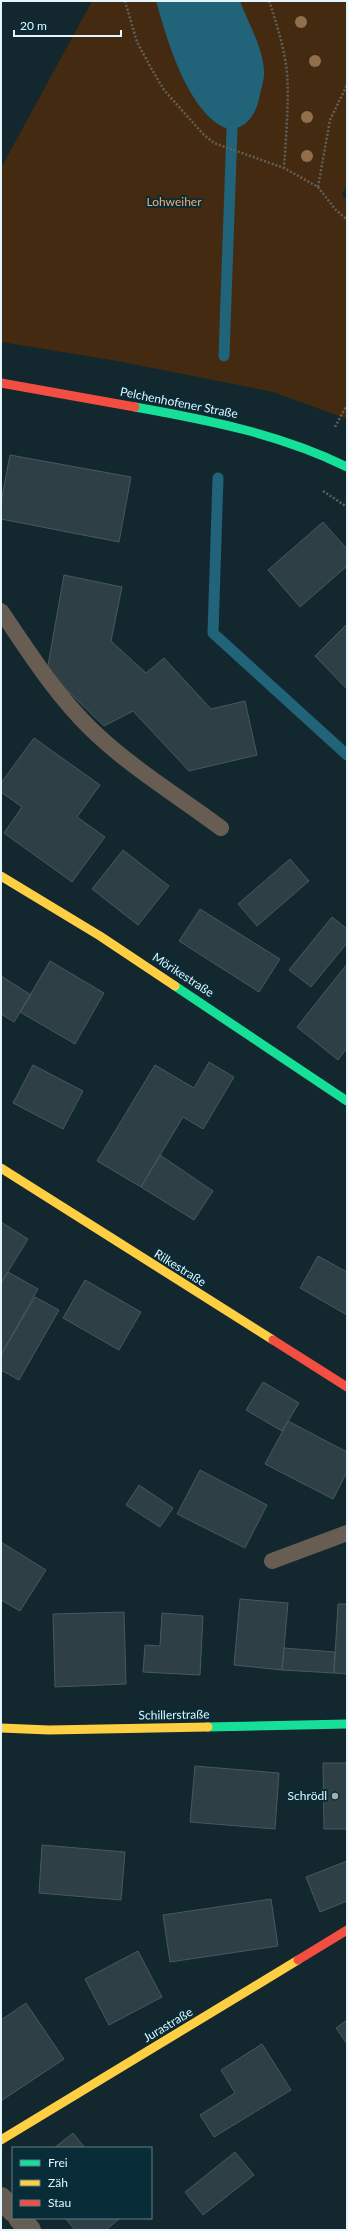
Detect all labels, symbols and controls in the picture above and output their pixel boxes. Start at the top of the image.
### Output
scale bar [14,12,121,38]
text: 20 m [20,18,47,33]
park label: Lohweiher [146,194,202,209]
street label: Pelchenhofener Straße [119,384,239,421]
street label: Mörikestraße [150,949,217,1000]
street label: Rilkestraße [152,1246,209,1289]
street label: Schillerstraße [138,1706,210,1723]
place label: Schrödl [288,1788,327,1803]
marker: Schrödl [330,1791,340,1801]
street label: Jurastraße [140,2004,195,2045]
legend [12,2147,152,2219]
text: Frei [48,2155,68,2170]
text: Zäh [48,2175,68,2190]
text: Stau [48,2195,71,2210]

